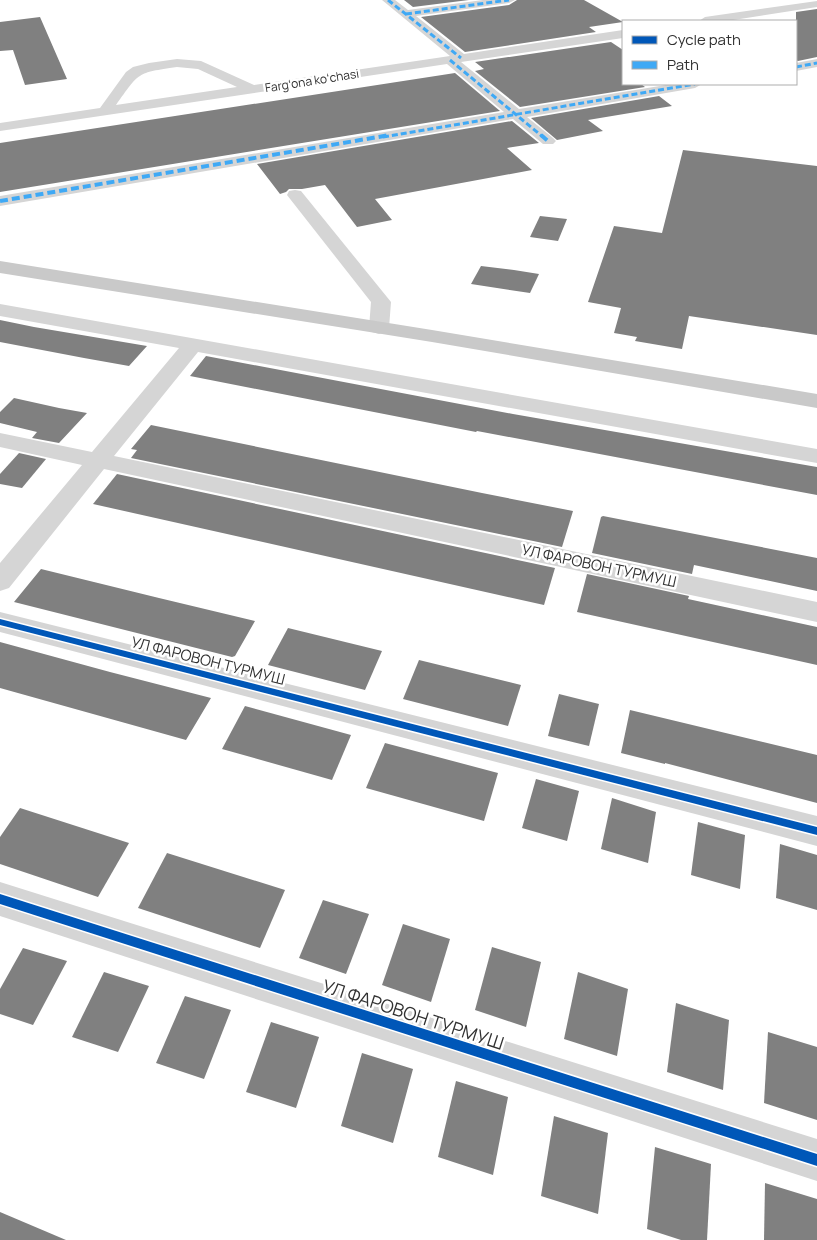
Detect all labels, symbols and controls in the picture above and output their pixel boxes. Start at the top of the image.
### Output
legend [622,20,797,85]
text: Cycle path [667,29,741,50]
text: Path [667,54,699,75]
street label: Fargʻona koʻchasi [264,65,360,96]
street label: УЛ ФАРОВОН ТУРМУШ [520,539,678,592]
street label: УЛ ФАРОВОН ТУРМУШ [129,631,287,690]
street label: УЛ ФАРОВОН ТУРМУШ [320,973,507,1055]

